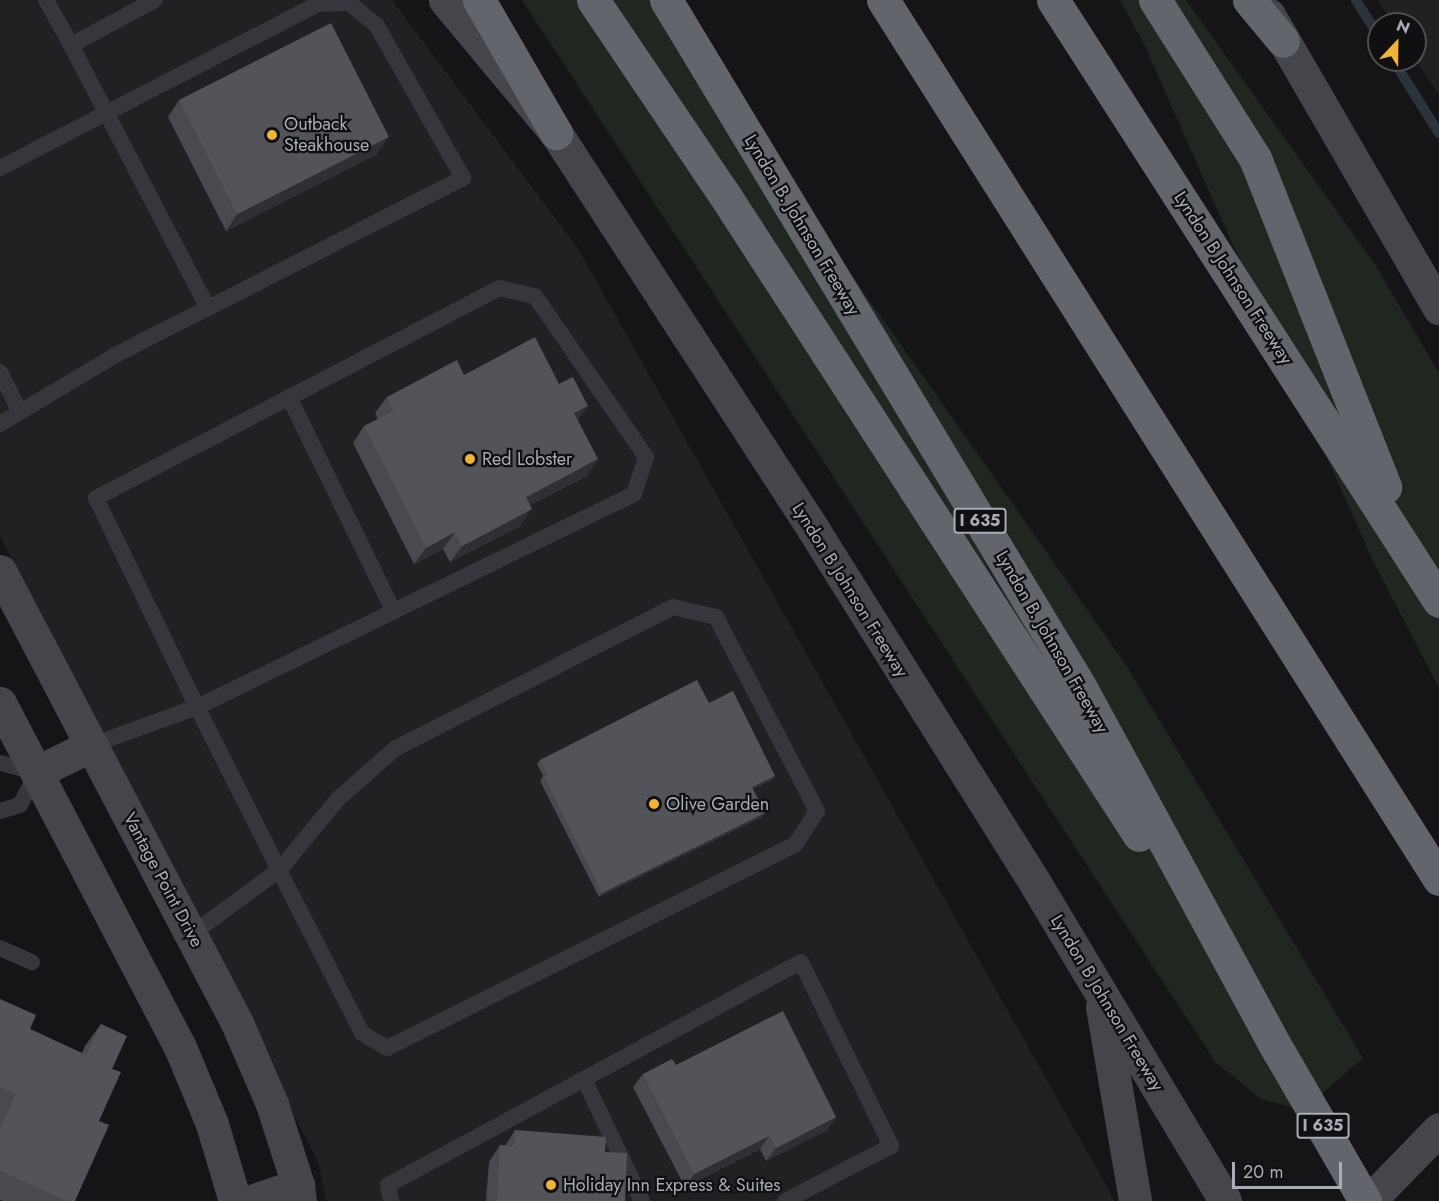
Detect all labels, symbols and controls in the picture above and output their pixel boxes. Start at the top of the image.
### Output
north arrow [1367,12,1427,72]
text: N [1393,14,1413,40]
place label: Outback Steakhouse [284,114,369,156]
marker: Outback Steakhouse [265,128,279,142]
street label: Lyndon B. Johnson Freeway [740,131,864,319]
street label: Lyndon B Johnson Freeway [1169,188,1297,368]
place label: Red Lobster [482,448,572,470]
marker: Red Lobster [463,452,477,466]
street label: Lyndon B Johnson Freeway [787,499,913,681]
road number: I 635 [953,508,1007,534]
street label: Lyndon B. Johnson Freeway [991,547,1113,737]
place label: Olive Garden [666,793,769,815]
marker: Olive Garden [647,797,661,811]
street label: Vantage Point Drive [118,809,208,951]
street label: Lyndon B Johnson Freeway [1046,911,1168,1095]
road number: I 635 [1296,1113,1350,1139]
scale bar [1235,1150,1344,1188]
text: 20 m [1243,1159,1283,1185]
place label: Holiday Inn Express & Suites [563,1174,781,1196]
marker: Holiday Inn Express & Suites [544,1178,558,1192]

